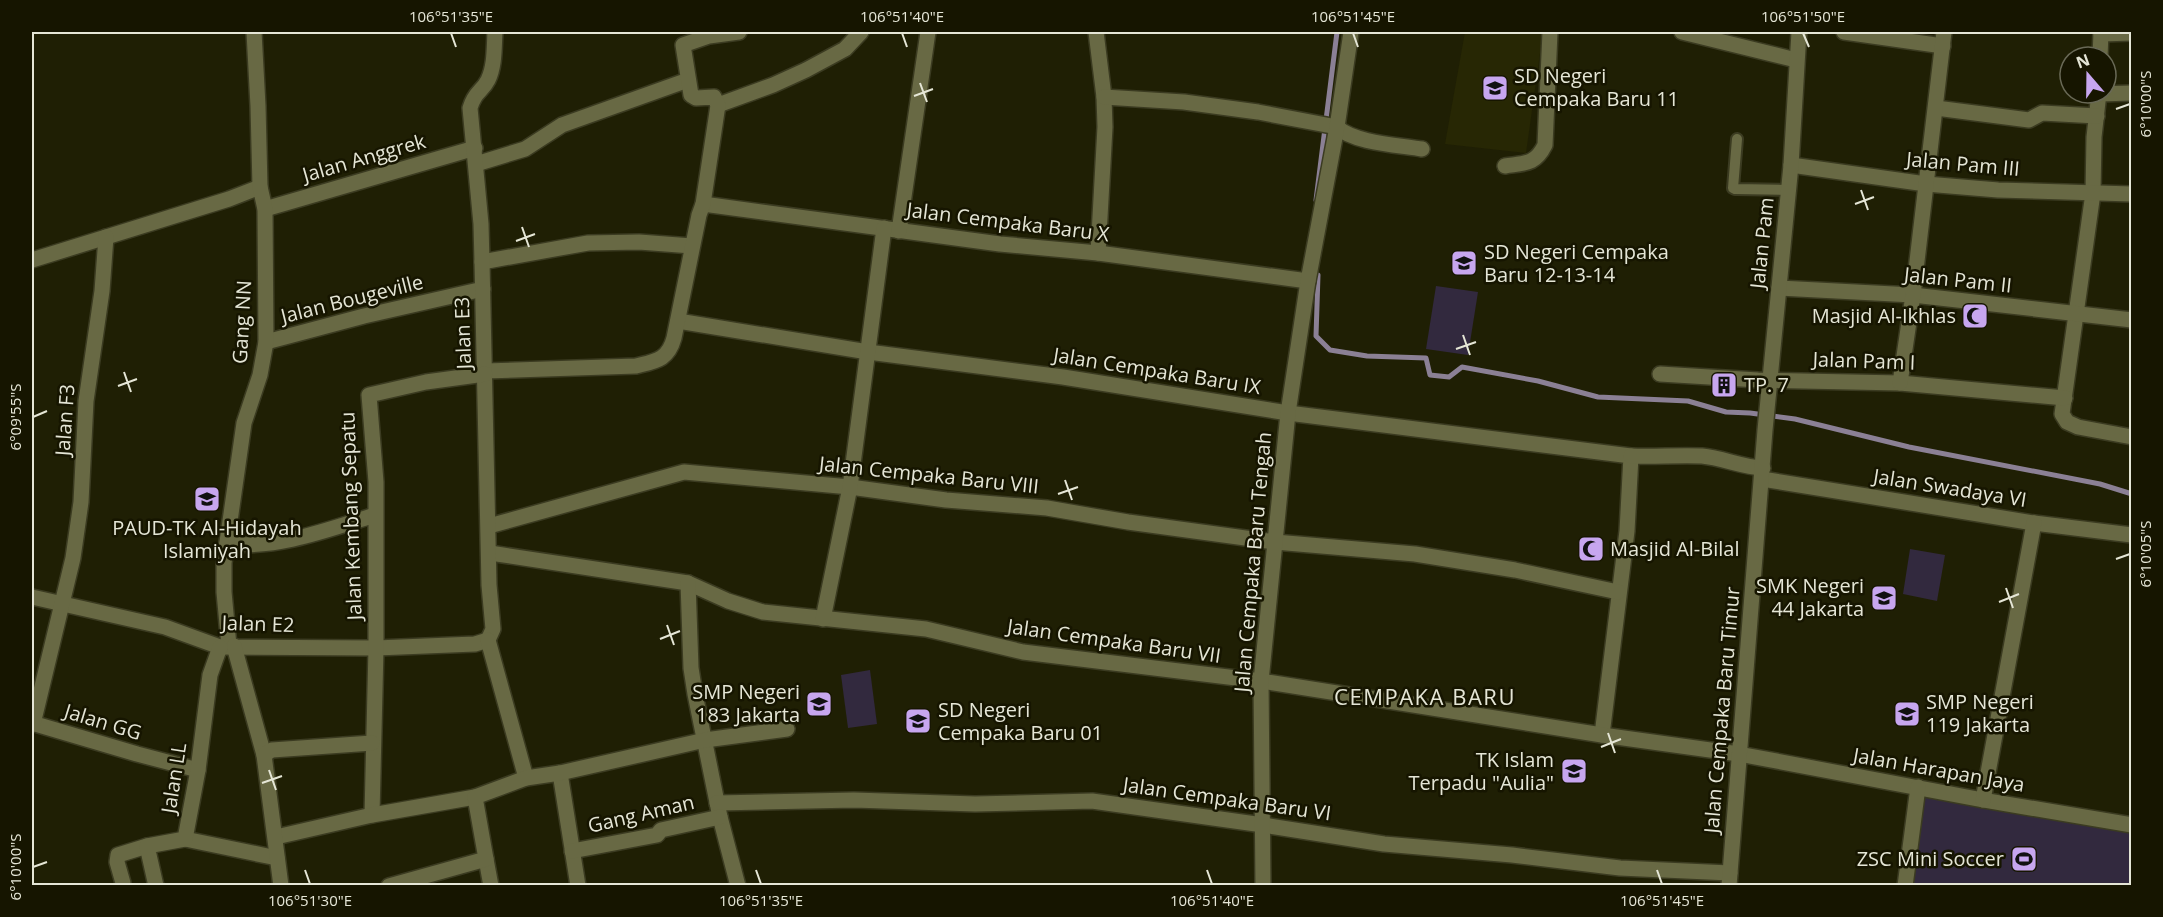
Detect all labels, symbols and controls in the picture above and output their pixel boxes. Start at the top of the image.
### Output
text: 106°51'35"E [409,6,493,26]
text: 106°51'40"E [860,6,944,26]
text: 106°51'45"E [1311,6,1395,26]
text: 106°51'50"E [1761,6,1845,26]
north arrow [2058,45,2118,105]
text: N [2073,48,2093,73]
place label: SD Negeri Cempaka Baru 11 [1514,62,1679,112]
text: 6°10'00"S [2135,71,2155,137]
school or university icon: SD Negeri Cempaka Baru 11 [1480,73,1510,103]
street label: Jalan Anggrek [297,127,429,189]
street label: Jalan Pam III [1903,145,2021,182]
street label: Jalan Cempaka Baru X [903,195,1111,247]
street label: Jalan Pam [1743,196,1780,292]
place label: SD Negeri Cempaka Baru 12-13-14 [1484,238,1669,288]
school or university icon: SD Negeri Cempaka Baru 12-13-14 [1449,248,1479,278]
street label: Jalan Pam II [1901,260,2013,299]
street label: Jalan Bougeville [276,268,426,330]
street label: Gang NN [226,279,257,365]
street label: Jalan E3 [448,296,477,372]
mosque icon: Masjid Al-Ikhlas [1960,301,1990,331]
place label: Masjid Al-Ikhlas [1812,302,1956,329]
street label: Jalan Cempaka Baru IX [1050,340,1263,400]
street label: Jalan Pam I [1810,345,1916,376]
building icon: TP. 7 [1709,370,1739,400]
place label: TP. 7 [1744,371,1789,398]
street label: Jalan F3 [48,383,80,459]
text: 6°09'55"S [5,384,25,450]
street label: Jalan Kembang Sepatu [333,411,368,623]
street label: Jalan Cempaka Baru Tengah [1228,431,1277,695]
street label: Jalan Cempaka Baru VIII [816,449,1040,499]
street label: Jalan Swadaya VI [1870,462,2029,513]
school or university icon: PAUD-TK Al-Hidayah Islamiyah [192,484,222,514]
place label: PAUD-TK Al-Hidayah Islamiyah [112,514,302,564]
text: 6°10'05"S [2135,521,2155,587]
mosque icon: Masjid Al-Bilal [1576,534,1606,564]
place label: Masjid Al-Bilal [1610,535,1739,562]
place label: SMK Negeri 44 Jakarta [1756,572,1864,622]
school or university icon: SMK Negeri 44 Jakarta [1869,583,1899,613]
street label: Jalan Cempaka Baru Timur [1697,586,1746,836]
street label: Jalan E2 [219,609,295,638]
street label: Jalan Cempaka Baru VII [1004,612,1223,669]
place label: SMP Negeri 183 Jakarta [692,678,800,728]
district label: CEMPAKA BARU [1334,681,1516,711]
place label: SMP Negeri 119 Jakarta [1926,688,2034,738]
school or university icon: SMP Negeri 183 Jakarta [804,689,834,719]
street label: Jalan GG [59,696,145,746]
place label: SD Negeri Cempaka Baru 01 [938,696,1103,746]
school or university icon: SMP Negeri 119 Jakarta [1892,699,1922,729]
school or university icon: SD Negeri Cempaka Baru 01 [903,706,933,736]
street label: Jalan LL [154,741,192,817]
street label: Jalan Harapan Jaya [1849,741,2027,798]
place label: TK Islam Terpadu "Aulia" [1408,746,1554,796]
school or university icon: TK Islam Terpadu "Aulia" [1559,756,1589,786]
street label: Jalan Cempaka Baru VI [1119,770,1333,826]
street label: Gang Aman [585,788,697,839]
text: 6°10'00"S [5,834,25,900]
sports icon: ZSC Mini Soccer [2009,844,2039,874]
place label: ZSC Mini Soccer [1857,845,2004,872]
text: 106°51'30"E [268,890,352,910]
text: 106°51'35"E [719,890,803,910]
text: 106°51'40"E [1170,890,1254,910]
text: 106°51'45"E [1620,890,1704,910]

